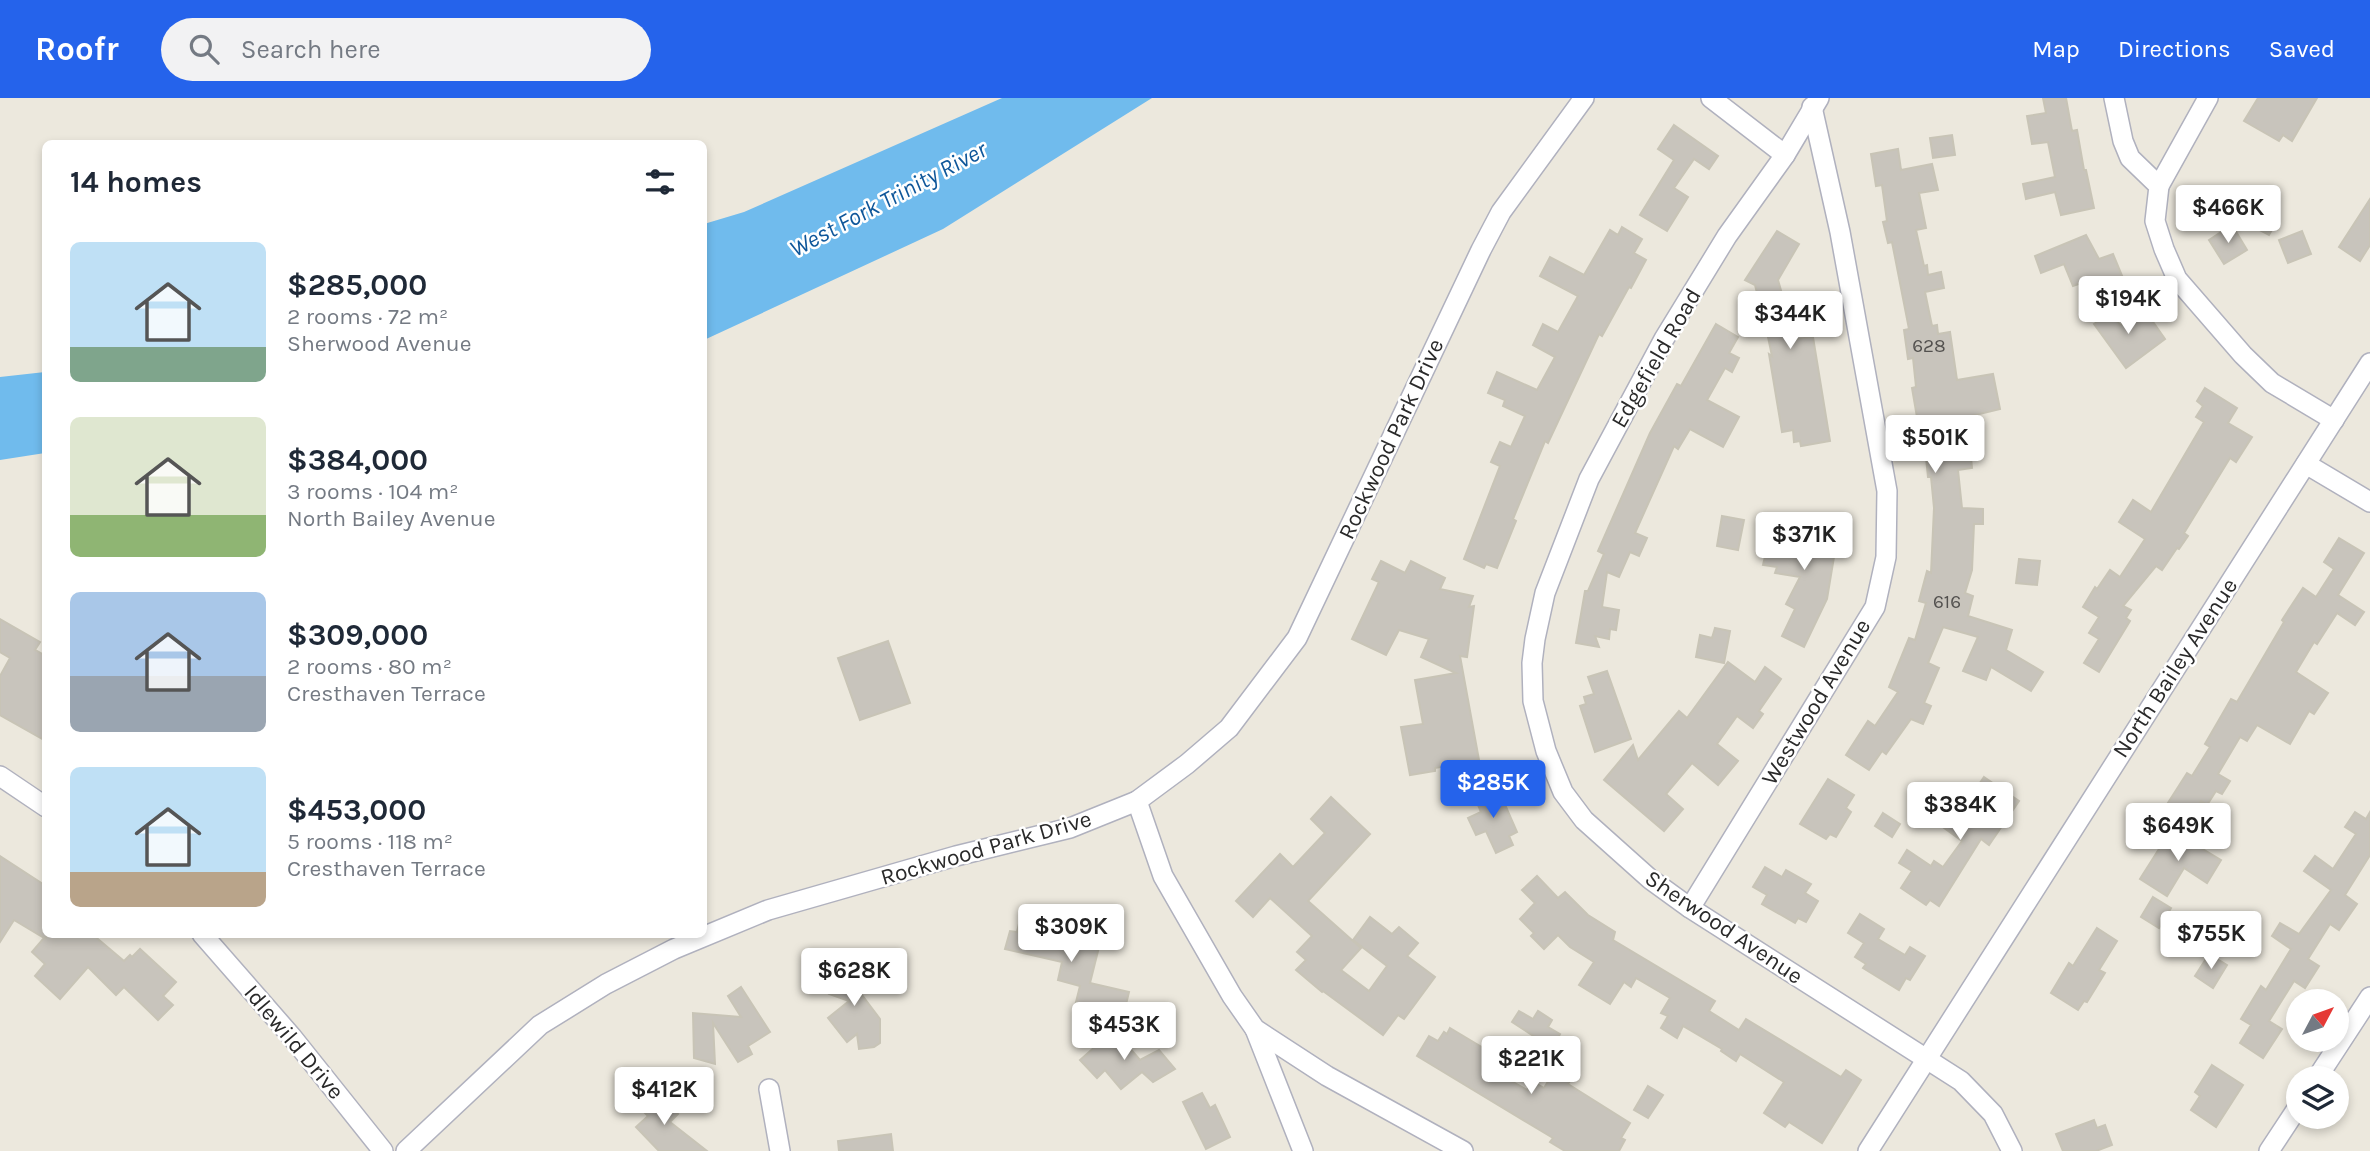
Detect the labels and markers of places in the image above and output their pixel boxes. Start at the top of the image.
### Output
pin: $466K [2179,186,2277,245]
pin: $194K [2079,276,2177,336]
pin: $344K [1741,292,1839,351]
pin: $501K [1886,416,1984,475]
pin: $371K [1755,512,1853,572]
pin: $285K [1444,760,1542,820]
pin: $384K [1911,782,2009,842]
pin: $649K [2129,804,2227,863]
pin: $309K [1022,904,1120,964]
pin: $755K [2162,912,2260,971]
pin: $628K [805,948,903,1008]
pin: $453K [1075,1002,1173,1062]
pin: $221K [1482,1037,1580,1096]
pin: $412K [615,1068,713,1127]

